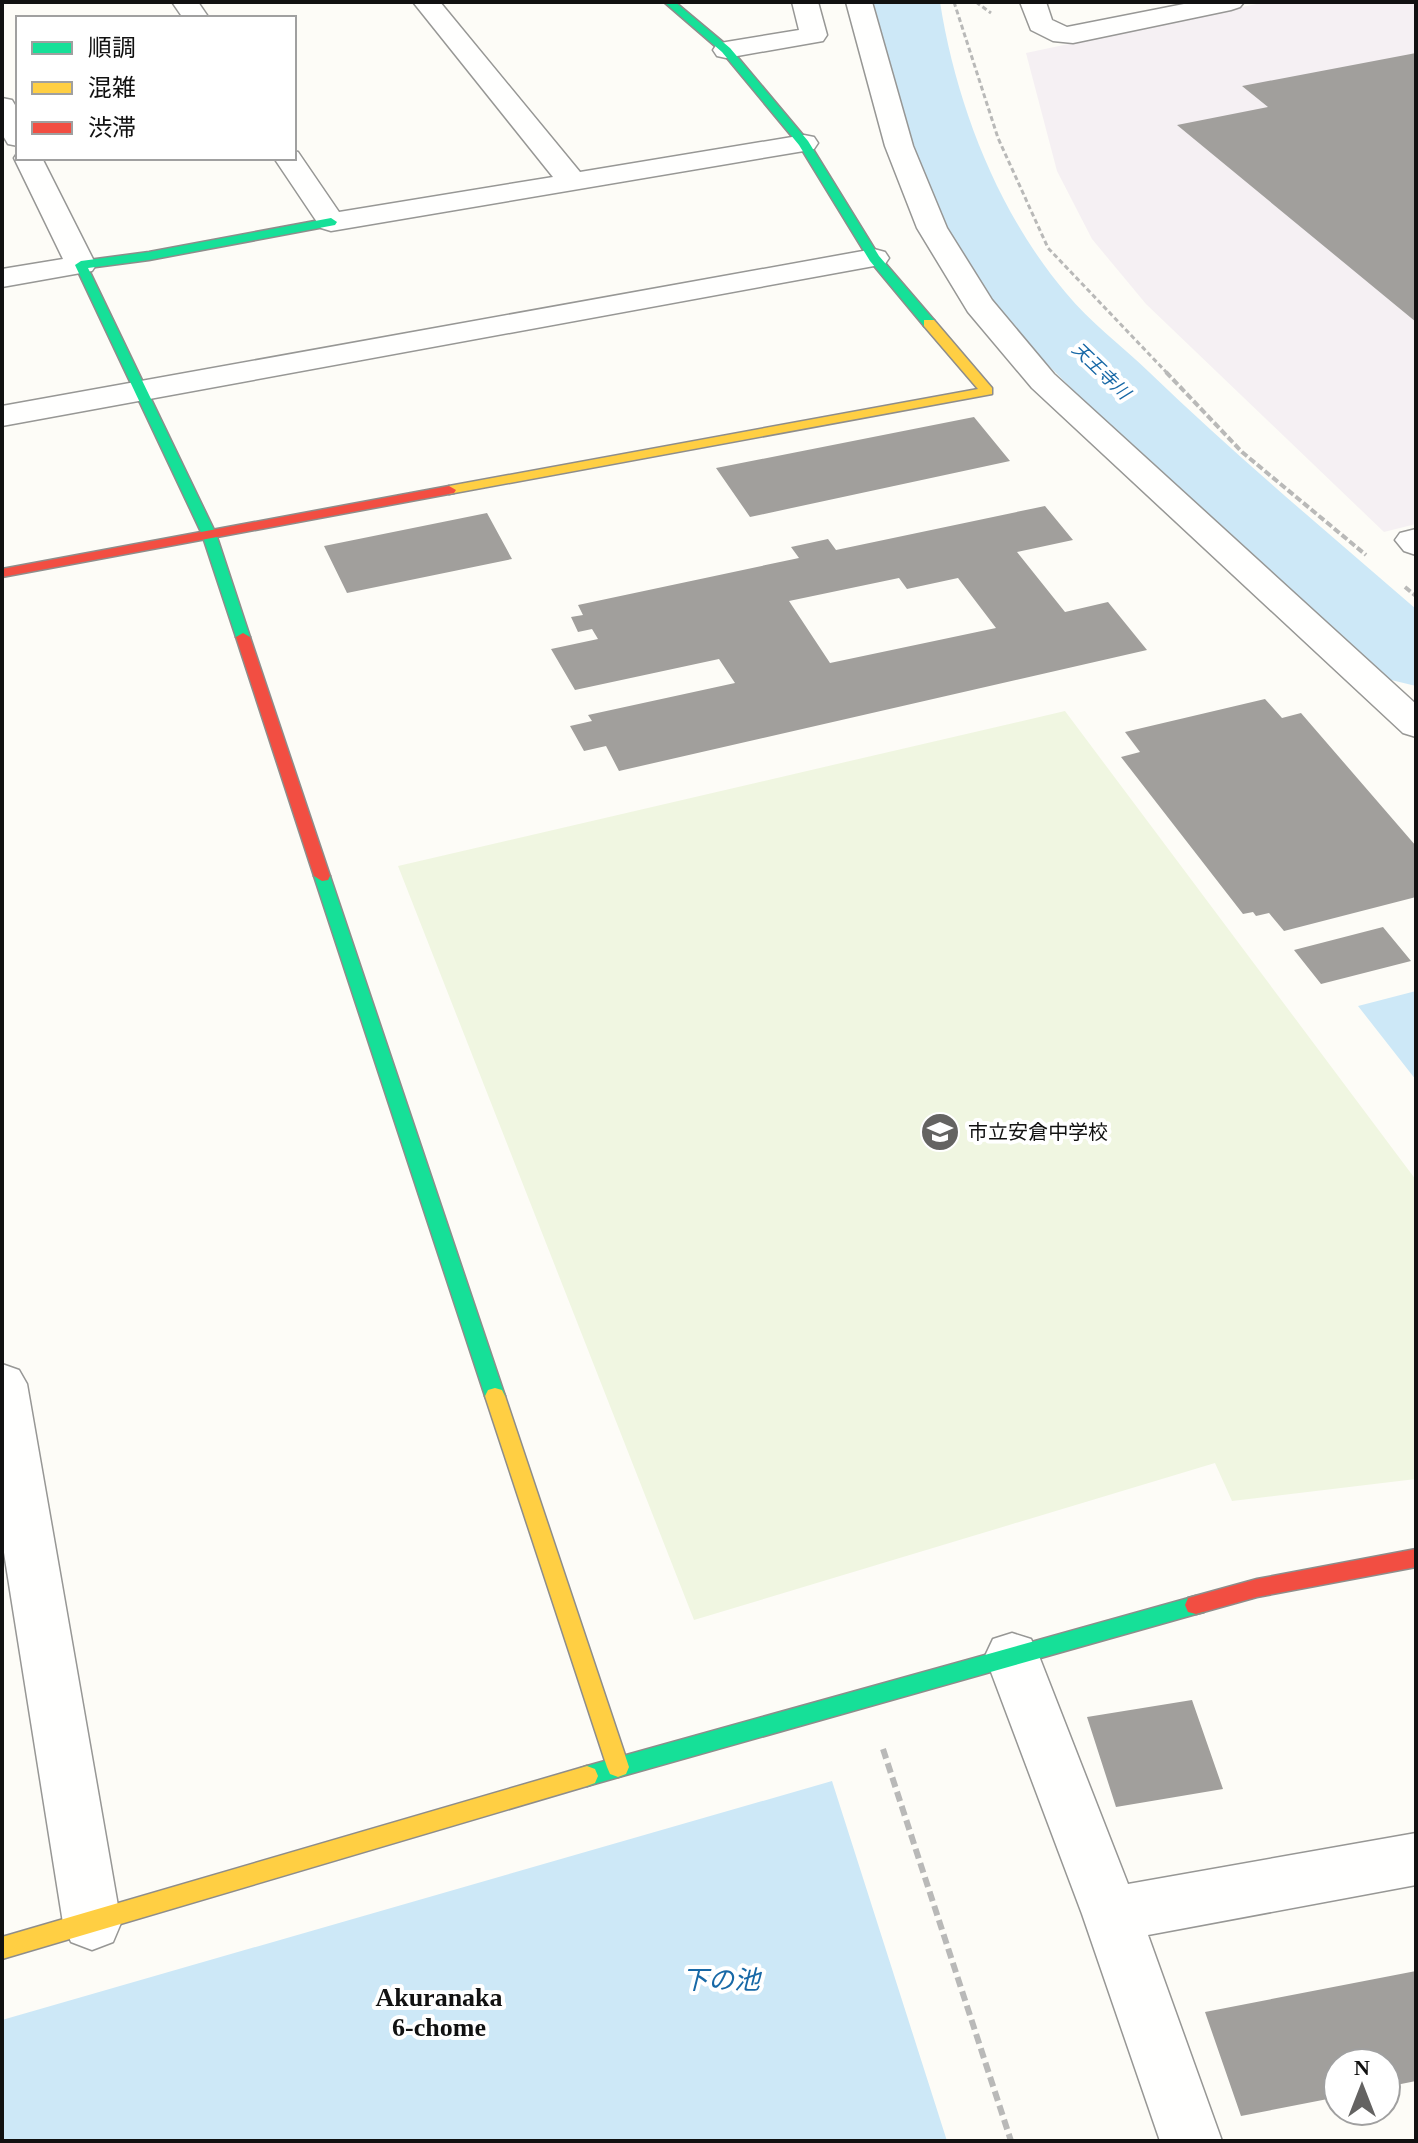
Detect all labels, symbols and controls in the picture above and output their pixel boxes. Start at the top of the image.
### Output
legend [16,16,296,160]
text: 順調 [88,35,136,61]
text: 混雑 [88,75,136,101]
text: 渋滞 [88,115,136,141]
water label: 天王寺川 [1068,339,1135,405]
school or university icon: 市立安倉中学校 [919,1111,961,1153]
place label: 市立安倉中学校 [968,1121,1108,1143]
water label: 下の池 [682,1966,763,1995]
district label: Akuranaka 6-chome [375,1983,503,2042]
north arrow [1322,2047,1402,2127]
text: N [1354,2055,1370,2080]

